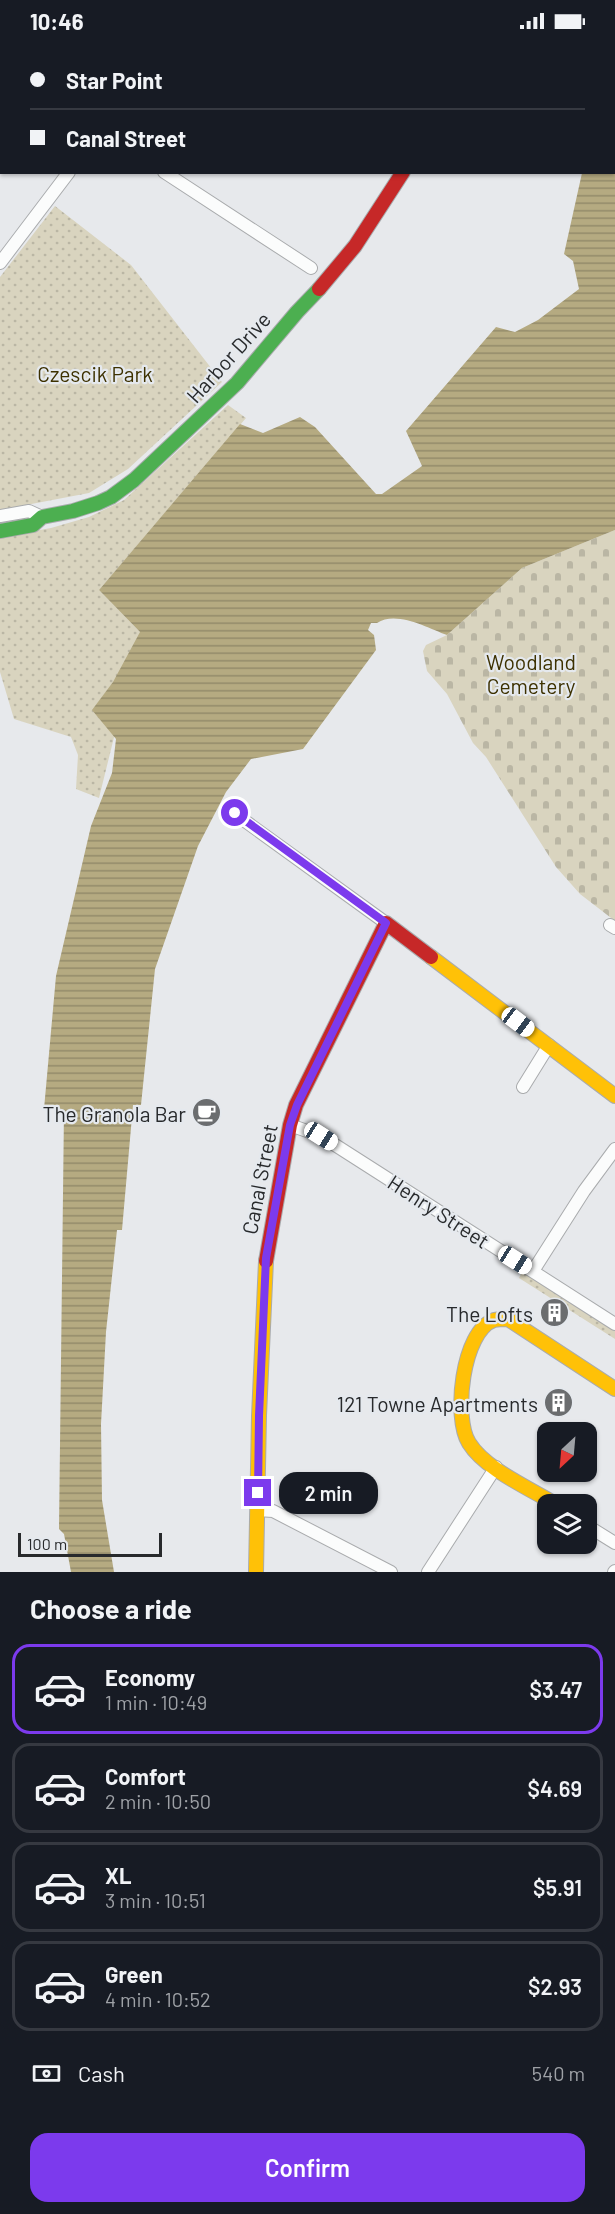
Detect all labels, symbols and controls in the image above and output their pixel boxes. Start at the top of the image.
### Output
text: 10:46 [30,8,83,34]
text: Star Point [66,67,163,93]
text: Canal Street [66,125,186,151]
street label: Harbor Drive [181,306,275,408]
park label: Czescik Park [37,361,153,386]
park label: Woodland Cemetery [486,649,576,698]
route start [221,799,248,826]
car [498,1004,538,1040]
cafe icon: The Granola Bar [191,1097,223,1129]
place label: The Granola Bar [42,1101,186,1126]
car [301,1119,341,1153]
street label: Canal Street [236,1122,282,1236]
street label: Henry Street [384,1169,494,1253]
car [495,1243,535,1277]
building icon: The Lofts [538,1297,570,1329]
place label: The Lofts [446,1301,533,1326]
building icon: 121 Towne Apartments [543,1387,575,1419]
place label: 121 Towne Apartments [337,1391,538,1416]
north arrow [537,1422,597,1482]
map controls [537,1422,597,1554]
callout: 2 min [279,1472,378,1514]
route end [244,1479,271,1506]
text: 2 min [305,1481,352,1505]
button: layers [537,1494,597,1554]
scale bar [18,1530,162,1558]
text: 100 m [27,1534,67,1553]
text: Choose a ride [30,1592,192,1624]
icon: car [33,1662,87,1716]
text: Economy [105,1664,195,1690]
text: $3.47 [529,1676,582,1702]
text: 1 min · 10:49 [105,1690,207,1714]
icon: car [33,1761,87,1815]
text: Comfort [105,1763,186,1789]
text: $4.69 [527,1775,582,1801]
text: 2 min · 10:50 [105,1789,211,1813]
icon: car [33,1860,87,1914]
text: XL [105,1862,131,1888]
text: $5.91 [533,1874,582,1900]
text: 3 min · 10:51 [105,1888,206,1912]
icon: car [33,1959,87,2013]
text: Green [105,1961,163,1987]
text: $2.93 [528,1973,582,1999]
text: 4 min · 10:52 [105,1987,211,2011]
icon: cash [30,2057,63,2090]
text: Cash [78,2060,125,2086]
text: 540 m [532,2061,585,2085]
button: Confirm [30,2133,585,2202]

